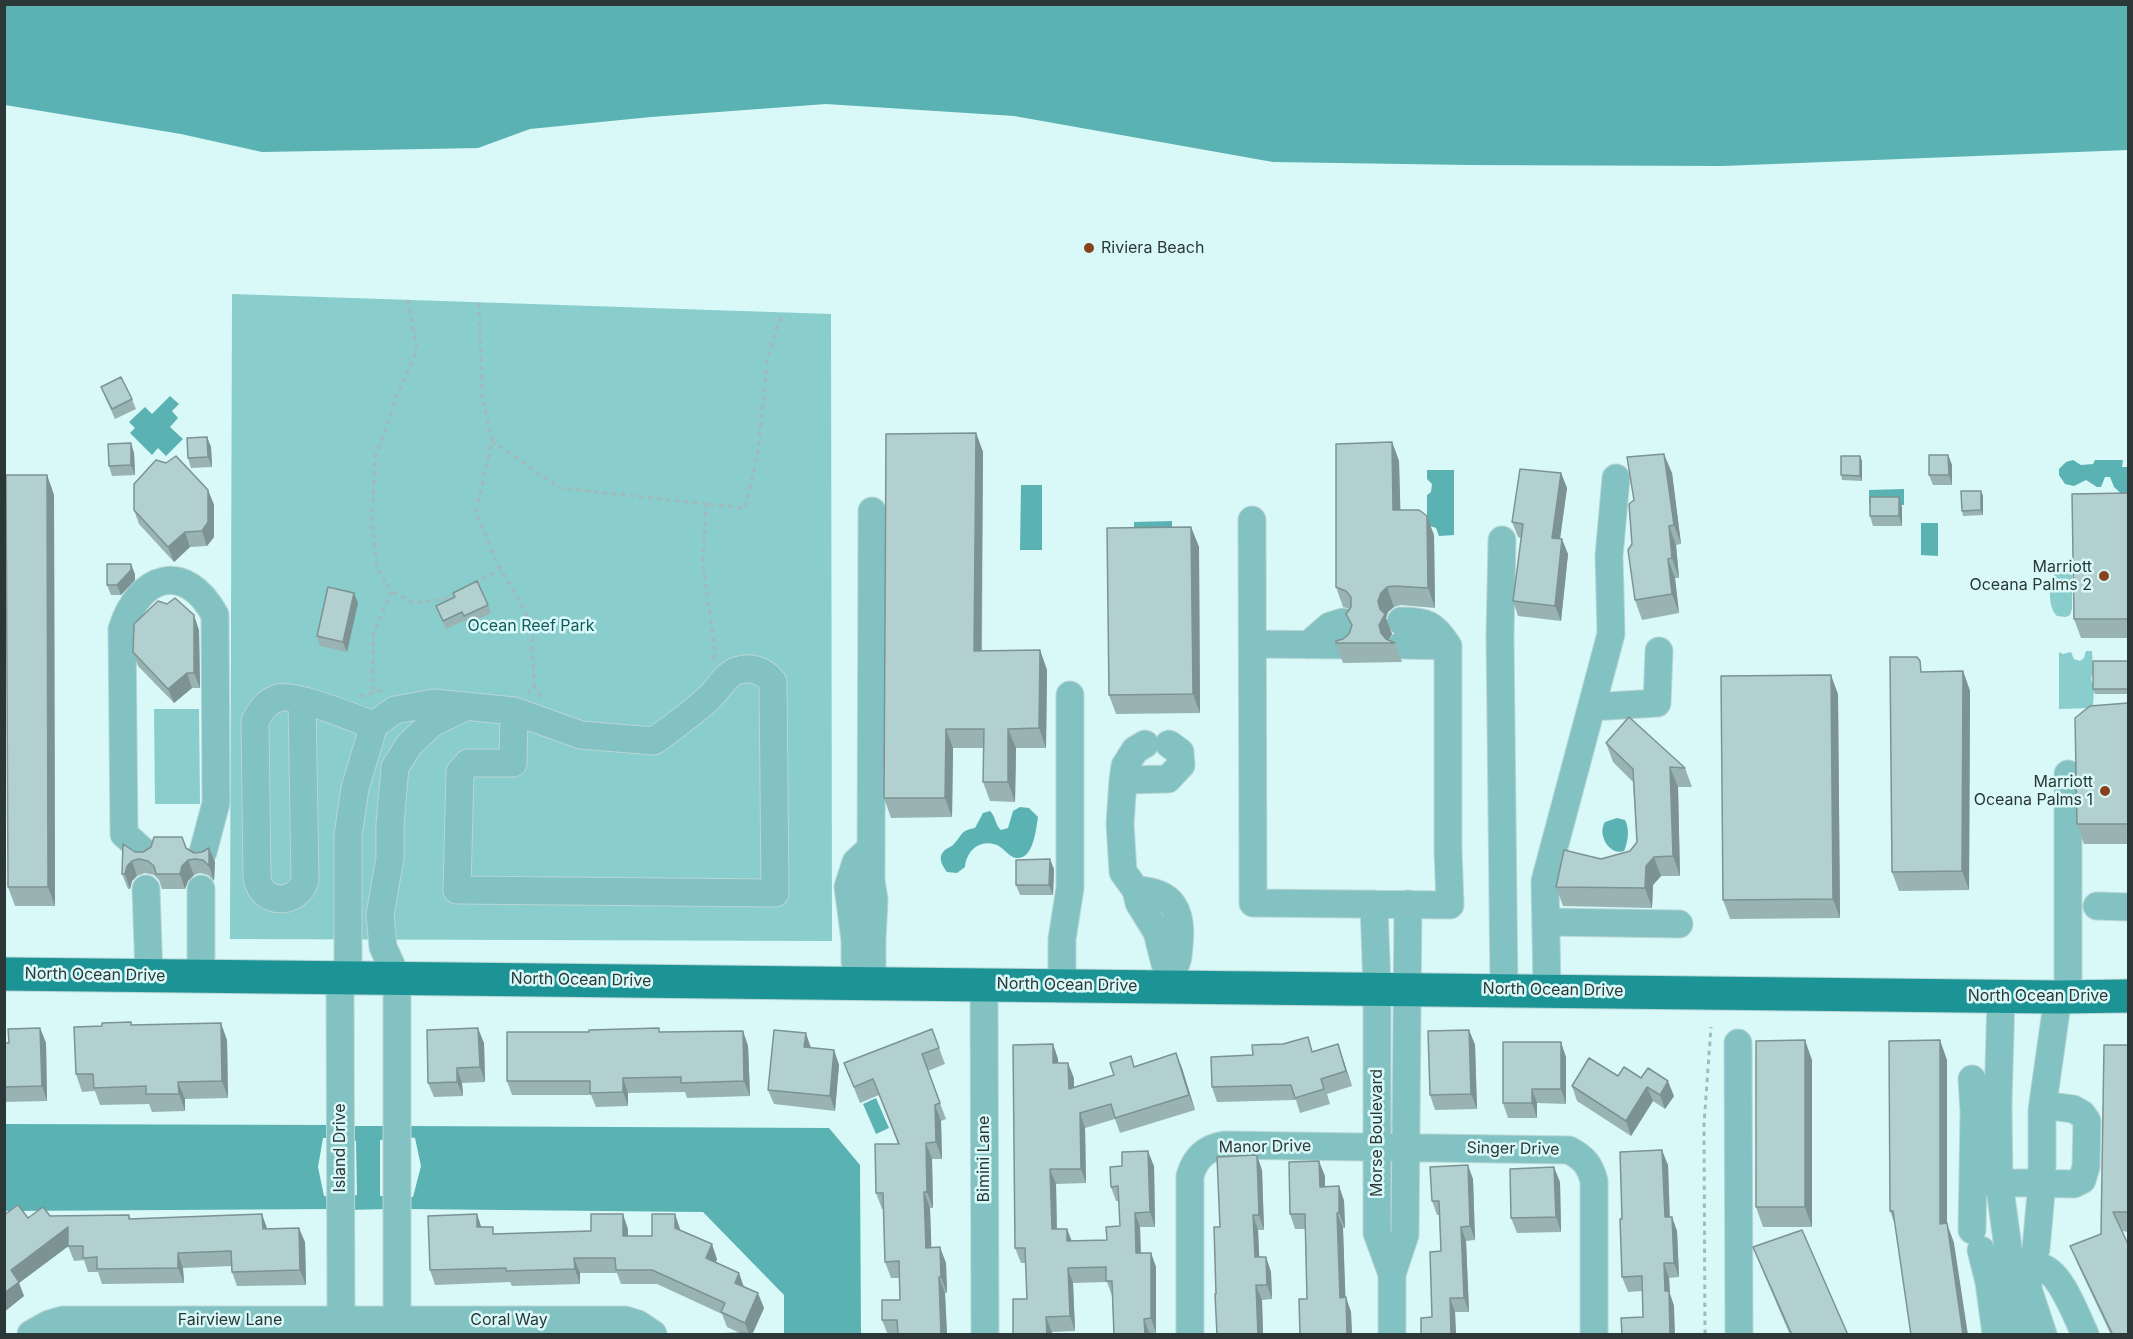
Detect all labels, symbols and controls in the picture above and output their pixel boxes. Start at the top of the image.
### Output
place label: Riviera Beach [1101,238,1204,258]
marker: Riviera Beach [1082,241,1096,255]
place label: Marriott Oceana Palms 2 [1969,557,2092,595]
marker: Marriott Oceana Palms 2 [2097,569,2111,583]
park label: Ocean Reef Park [467,616,595,636]
place label: Marriott Oceana Palms 1 [1974,772,2093,810]
marker: Marriott Oceana Palms 1 [2098,784,2112,798]
street label: North Ocean Drive [25,964,165,986]
street label: North Ocean Drive [511,969,651,991]
street label: North Ocean Drive [997,974,1137,996]
street label: North Ocean Drive [1483,979,1623,1001]
street label: North Ocean Drive [1968,986,2108,1006]
street label: Morse Boulevard [1367,1069,1387,1197]
street label: Island Drive [330,1103,350,1193]
street label: Bimini Lane [974,1116,994,1202]
street label: Manor Drive [1218,1137,1312,1157]
street label: Singer Drive [1466,1139,1560,1159]
street label: Fairview Lane [178,1310,282,1330]
street label: Coral Way [470,1310,548,1330]

